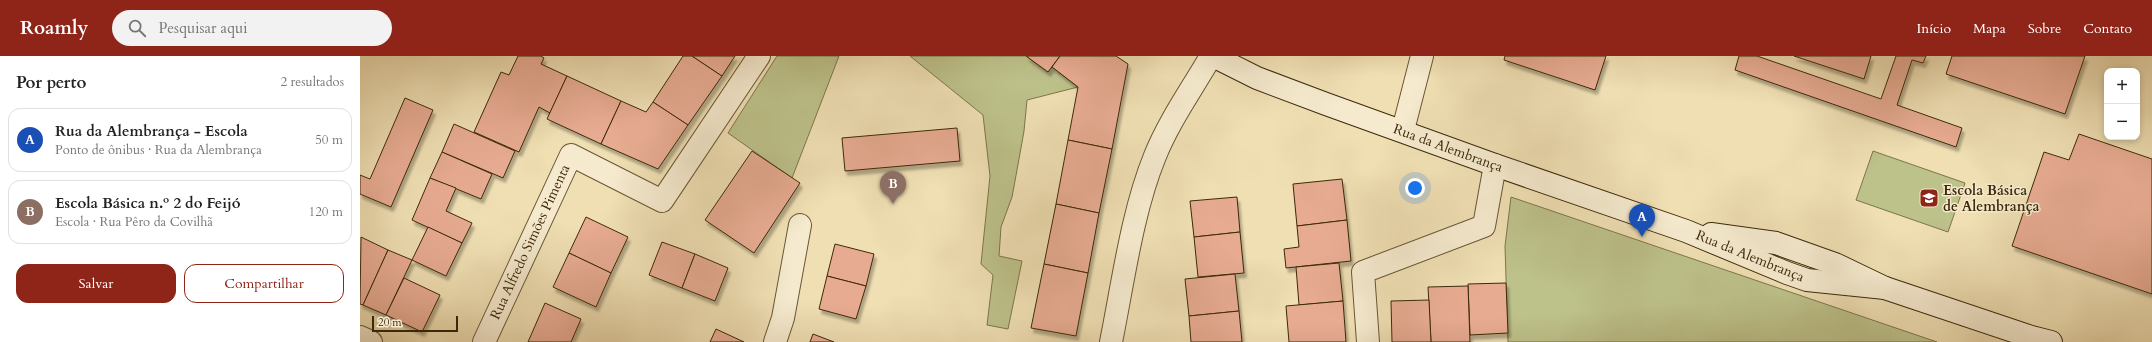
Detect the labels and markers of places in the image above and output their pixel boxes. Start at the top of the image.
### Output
pin: B [880,171,906,204]
place label: Escola Básica de Alembrança [1943,181,2039,216]
school or university icon: Escola Básica de Alembrança [1918,187,1940,209]
pin: A [1629,204,1655,237]

